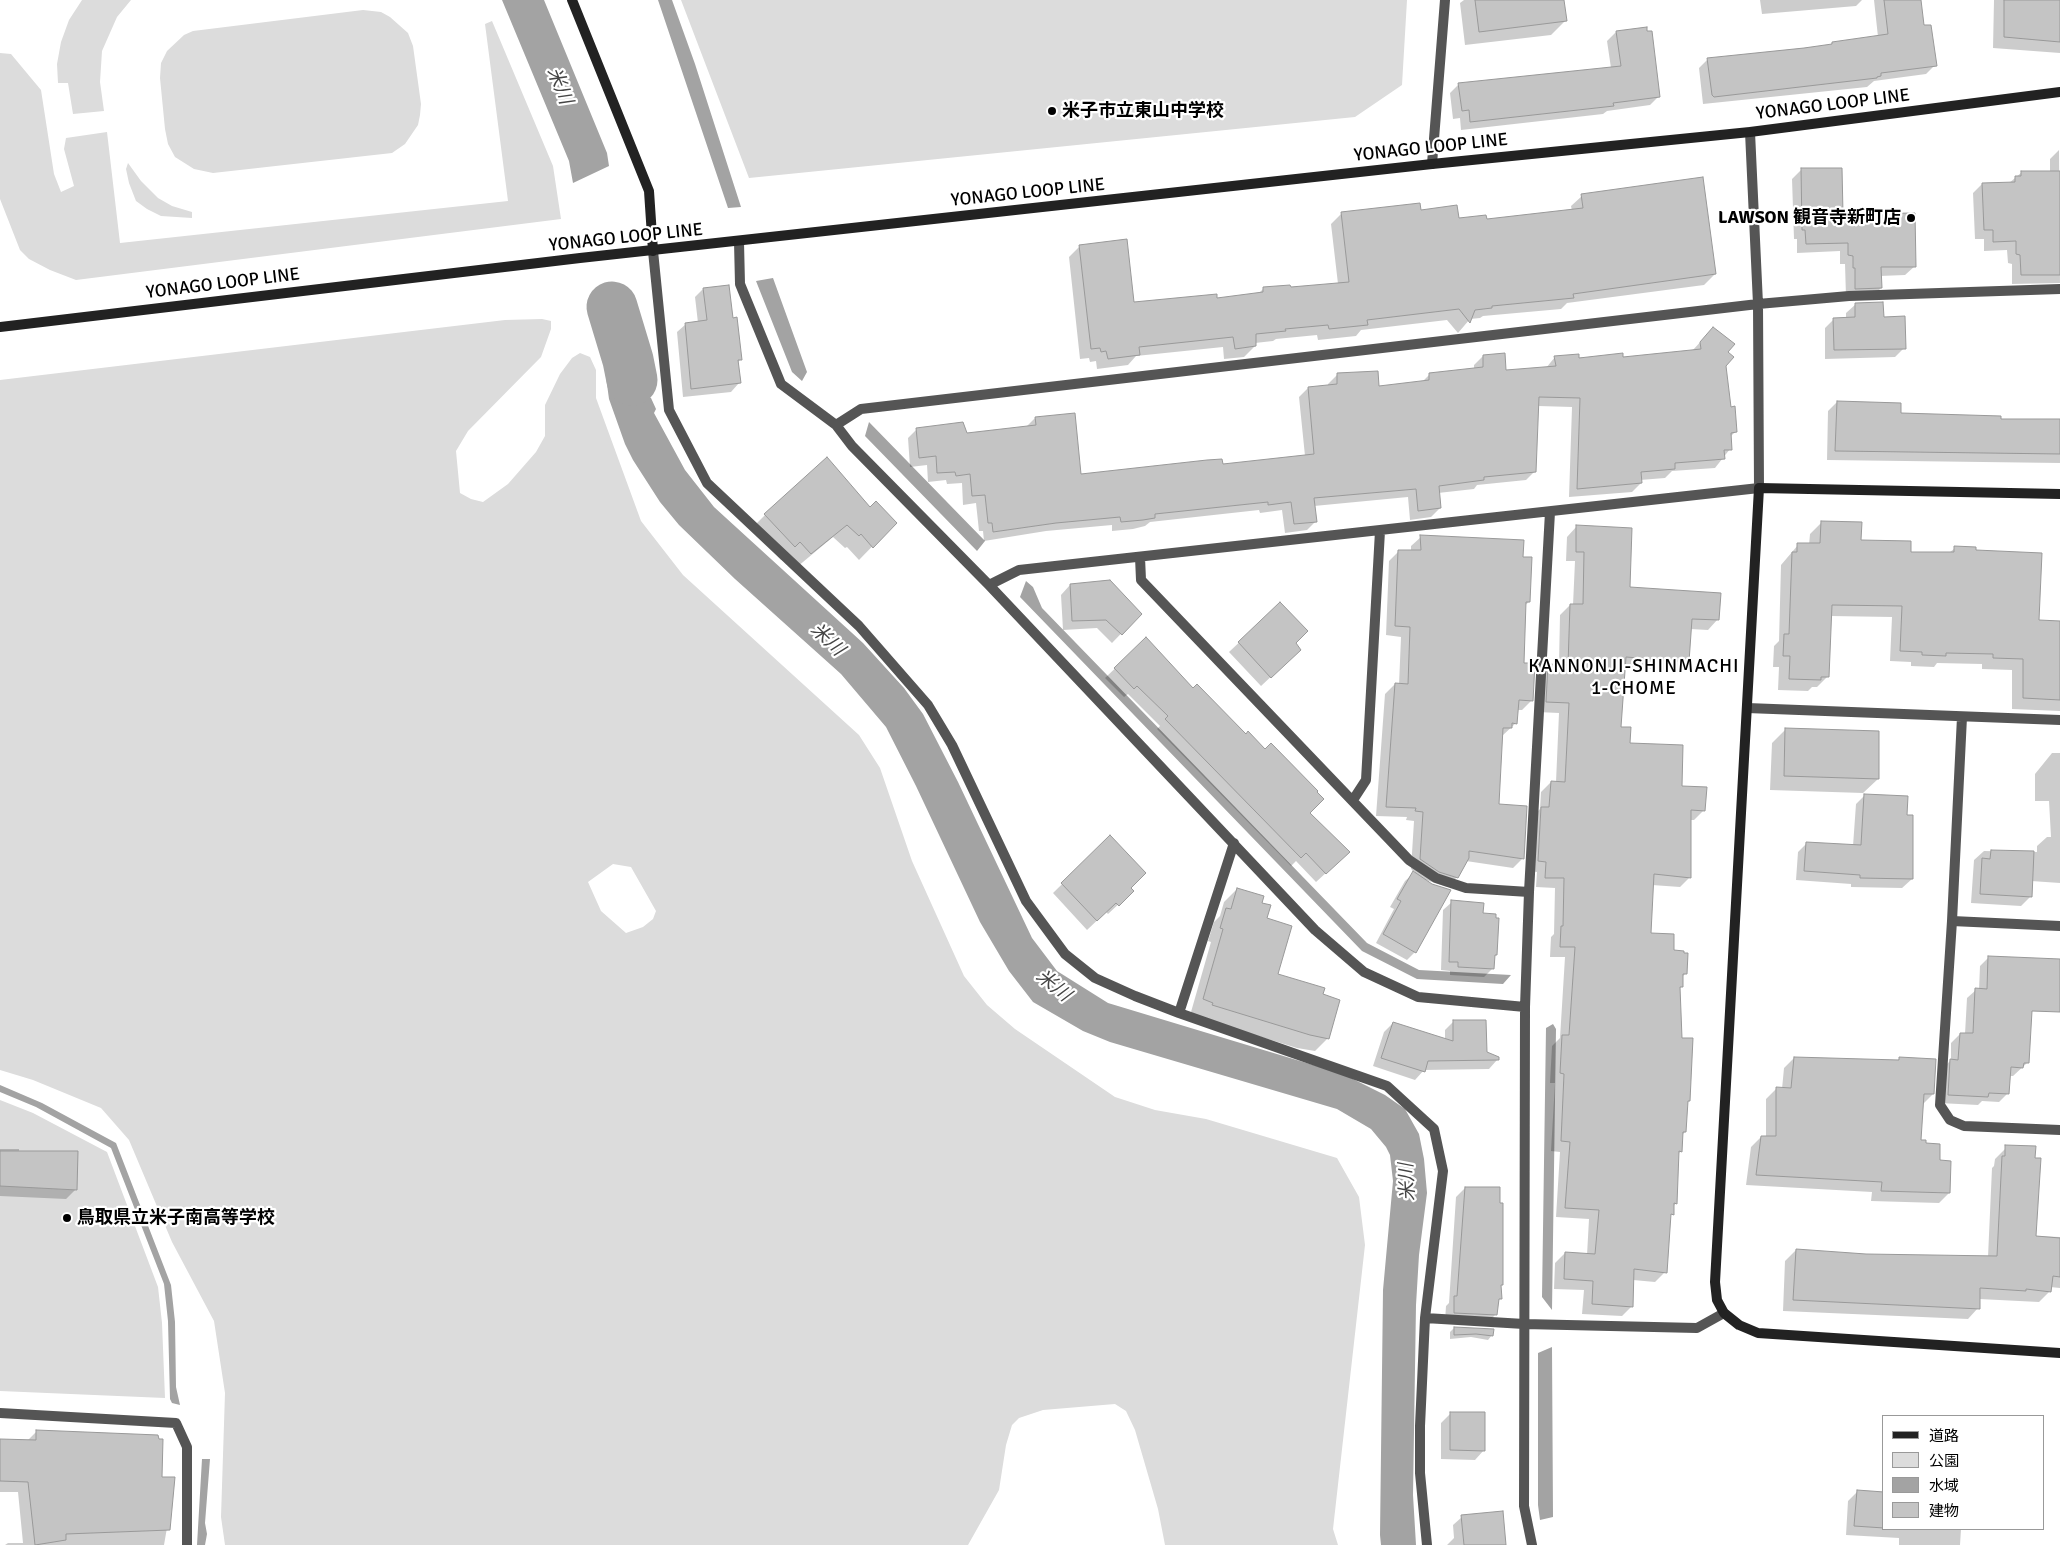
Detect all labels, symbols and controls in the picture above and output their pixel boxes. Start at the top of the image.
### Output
water label: 米川 [541,64,577,108]
street label: YONAGO LOOP LINE [1755,85,1911,125]
place label: 米子市立東山中学校 [1062,100,1224,122]
marker: 米子市立東山中学校 [1046,105,1058,117]
street label: YONAGO LOOP LINE [1353,129,1509,167]
street label: YONAGO LOOP LINE [950,174,1106,212]
place label: LAWSON 観音寺新町店 [1718,207,1901,229]
marker: LAWSON 観音寺新町店 [1905,212,1917,224]
street label: YONAGO LOOP LINE [548,219,704,257]
street label: YONAGO LOOP LINE [145,264,301,304]
water label: 米川 [805,619,849,661]
district label: KANNONJI-SHINMACHI 1-CHOME [1526,656,1742,700]
water label: 米川 [1031,965,1075,1007]
water label: 米川 [1396,1162,1420,1202]
place label: 鳥取県立米子南高等学校 [77,1207,275,1229]
marker: 鳥取県立米子南高等学校 [61,1212,73,1224]
legend [1882,1415,2045,1530]
text: 道路 [1929,1427,1959,1445]
text: 公園 [1929,1452,1959,1470]
text: 水域 [1929,1477,1959,1495]
text: 建物 [1929,1502,1959,1520]

